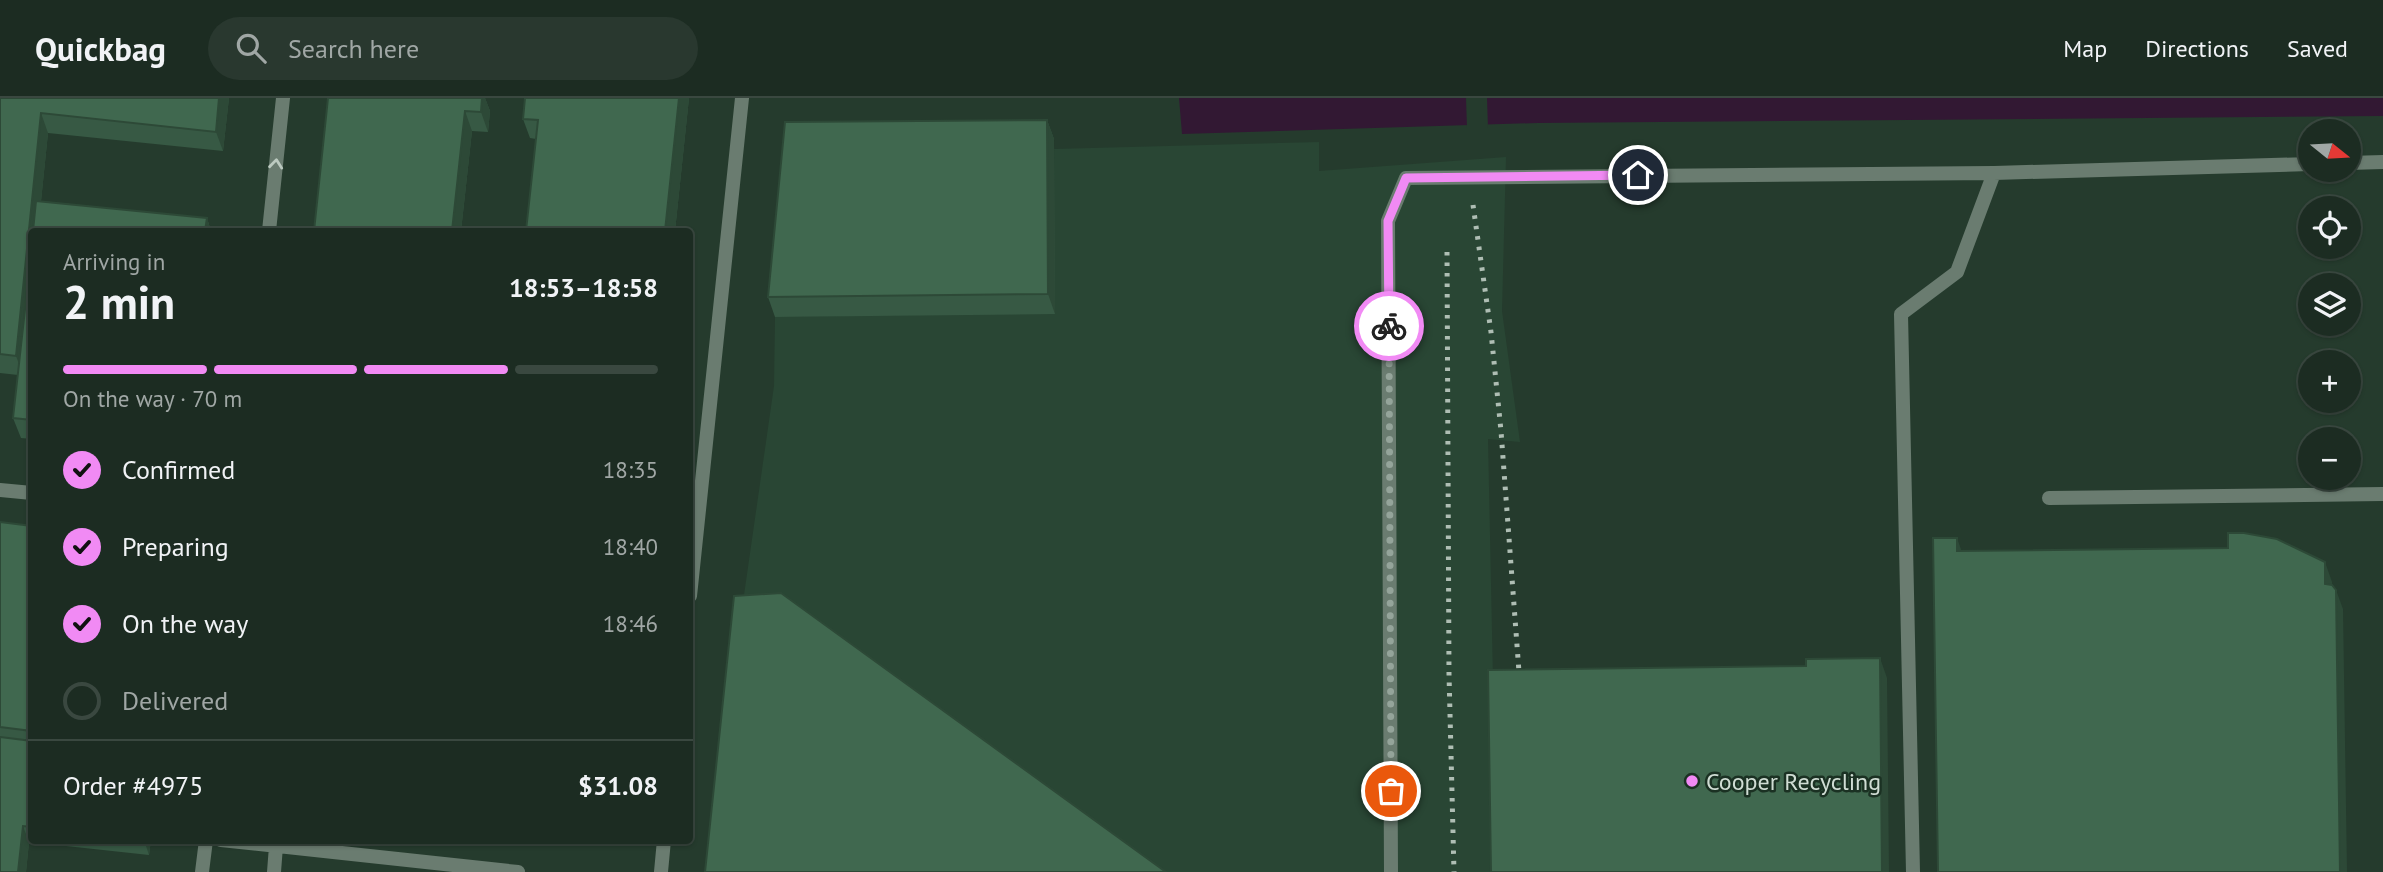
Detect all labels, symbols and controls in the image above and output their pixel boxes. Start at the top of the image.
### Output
search box [208,17,698,80]
text: Quickbag [35,27,166,70]
icon: search [232,29,270,67]
text: Search here [288,32,419,65]
text: Map [2063,33,2107,64]
text: Directions [2145,33,2249,64]
text: Saved [2287,33,2348,64]
north arrow [2298,119,2361,182]
map controls [2298,119,2361,490]
pin [1608,145,1668,205]
icon: home [1619,156,1657,194]
one-way arrow [269,159,284,170]
button: locate [2298,196,2361,259]
text: Arriving in [63,247,165,276]
text: 18:53–18:58 [509,271,658,304]
text: 2 min [63,272,175,332]
button: layers [2298,273,2361,336]
courier [1354,291,1424,361]
icon: bike [1370,307,1408,345]
button: + [2298,350,2361,413]
text: On the way · 70 m [63,384,242,413]
button: − [2298,427,2361,490]
icon: check [63,451,101,489]
text: Confirmed [122,453,235,486]
text: 18:35 [603,455,658,484]
icon: check [63,528,101,566]
text: Preparing [122,530,229,563]
text: 18:40 [603,532,658,561]
icon: check [63,605,101,643]
text: On the way [122,607,248,640]
text: 18:46 [603,609,658,638]
text: Delivered [122,684,228,717]
pin [1361,761,1421,821]
place label: Cooper Recycling [1706,766,1881,797]
text: Order #4975 [63,769,203,802]
text: $31.08 [578,769,658,802]
icon: bag [1372,772,1410,810]
marker: Cooper Recycling [1684,773,1700,789]

